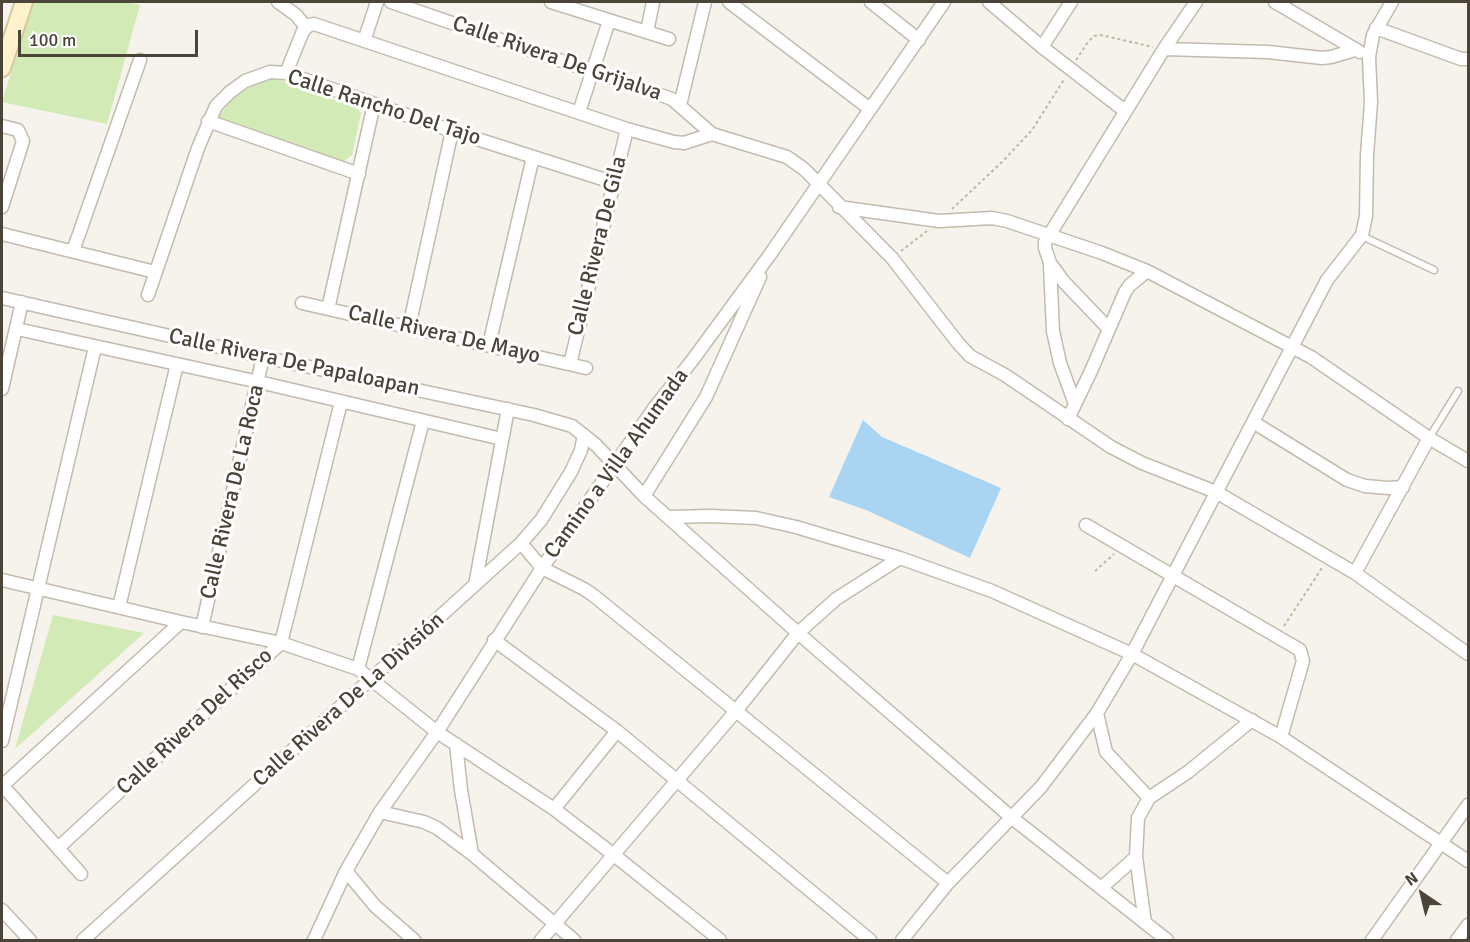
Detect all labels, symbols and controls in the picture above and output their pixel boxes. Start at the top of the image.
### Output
street label: Calle Rivera De Grijalva [449,11,665,107]
scale bar [21,18,201,56]
text: 100 m [29,29,76,51]
street label: Calle Rancho Del Tajo [284,64,484,152]
street label: Calle Rivera De Gila [563,154,633,338]
street label: Calle Rivera De Mayo [345,300,543,370]
street label: Calle Rivera De Papaloapan [166,323,422,403]
street label: Camino a Villa Ahumada [539,364,695,564]
street label: Calle Rivera De La Roca [195,382,271,602]
street label: Calle Rivera De La División [248,607,450,793]
street label: Calle Rivera Del Risco [112,643,278,801]
north arrow [1392,864,1452,924]
text: N [1401,868,1422,891]

